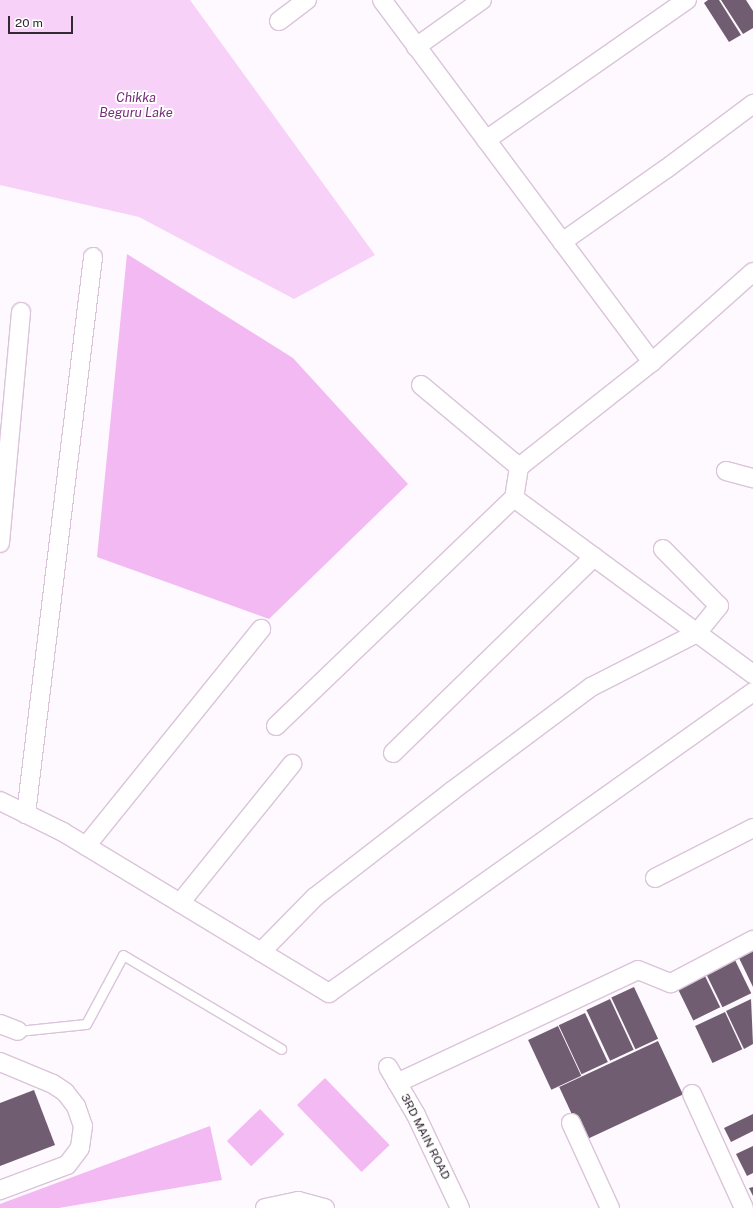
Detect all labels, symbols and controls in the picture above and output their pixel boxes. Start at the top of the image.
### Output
scale bar [10,8,75,34]
text: 20 m [15,16,43,30]
water label: Chikka Beguru Lake [99,91,173,122]
street label: 3RD MAIN ROAD [397,1092,453,1182]

